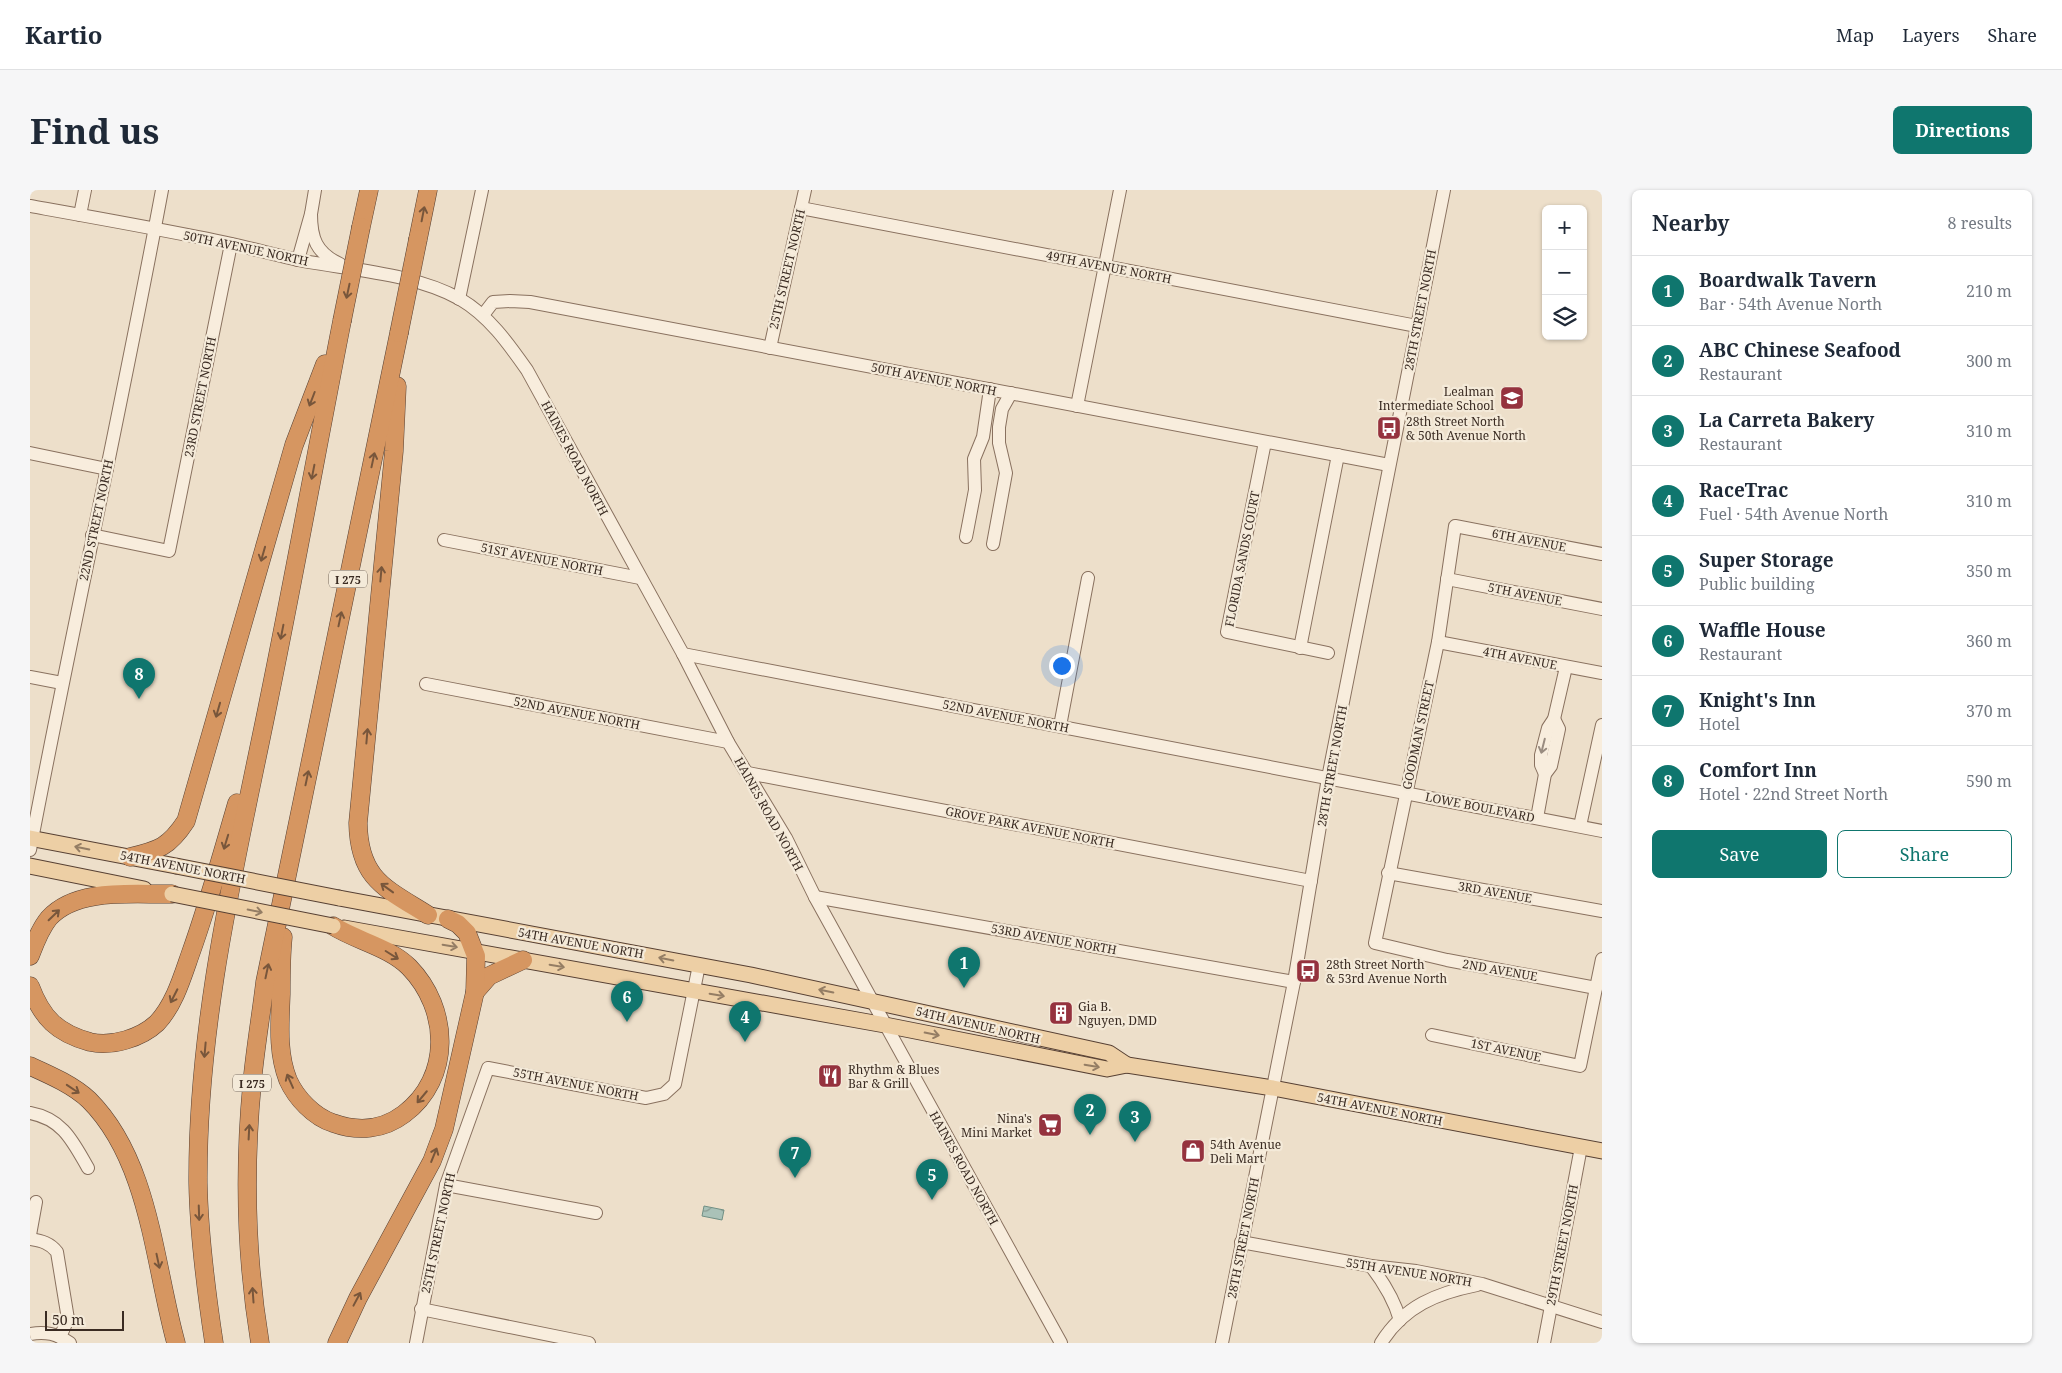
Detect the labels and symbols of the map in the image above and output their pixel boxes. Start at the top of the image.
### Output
one-way arrow [419,207,428,223]
street label: 25TH STREET NORTH [765,207,809,331]
street label: 50TH AVENUE NORTH [182,226,311,270]
street label: 49TH AVENUE NORTH [1045,247,1174,288]
street label: 28TH STREET NORTH [1400,248,1440,372]
one-way arrow [343,283,352,299]
street label: 23RD STREET NORTH [180,335,220,459]
street label: 50TH AVENUE NORTH [870,359,999,400]
place label: Lealman Intermediate School [1378,383,1494,414]
school or university icon: Lealman Intermediate School [1499,385,1525,411]
one-way arrow [307,391,316,406]
street label: HAINES ROAD NORTH [537,398,613,519]
place label: 28th Street North & 50th Avenue North [1406,413,1526,444]
bus stop icon: 28th Street North & 50th Avenue North [1376,415,1402,441]
one-way arrow [369,452,378,468]
street label: 22ND STREET NORTH [75,457,117,582]
one-way arrow [307,464,317,480]
street label: FLORIDA SANDS COURT [1220,489,1264,628]
street label: 6TH AVENUE [1491,524,1567,556]
street label: 51ST AVENUE NORTH [479,539,605,579]
one-way arrow [257,546,267,562]
one-way arrow [377,566,386,582]
road number: I 275 [329,570,367,588]
street label: 5TH AVENUE [1487,578,1563,610]
one-way arrow [336,611,345,627]
one-way arrow [277,623,286,639]
street label: 4TH AVENUE [1482,642,1558,674]
your location [1049,653,1075,679]
pin: 8 [123,658,155,699]
street label: GOODMAN STREET [1398,678,1438,791]
street label: 52ND AVENUE NORTH [512,692,642,734]
street label: 52ND AVENUE NORTH [941,695,1071,737]
one-way arrow [213,702,222,718]
street label: 28TH STREET NORTH [1313,704,1351,828]
one-way arrow [362,728,371,744]
one-way arrow [1538,737,1548,753]
street label: HAINES ROAD NORTH [731,754,808,874]
one-way arrow [302,770,312,786]
street label: LOWE BOULEVARD [1424,788,1537,826]
street label: GROVE PARK AVENUE NORTH [944,802,1117,852]
one-way arrow [220,834,230,850]
one-way arrow [74,842,90,852]
street label: 54TH AVENUE NORTH [119,847,248,888]
street label: 3RD AVENUE [1457,877,1533,907]
one-way arrow [380,883,394,893]
one-way arrow [246,906,262,916]
one-way arrow [48,908,60,921]
street label: 53RD AVENUE NORTH [990,920,1119,958]
street label: 54TH AVENUE NORTH [517,924,646,963]
one-way arrow [442,942,458,952]
pin: 1 [948,947,980,988]
one-way arrow [385,951,399,961]
one-way arrow [659,953,675,963]
street label: 2ND AVENUE [1461,955,1539,985]
place label: 28th Street North & 53rd Avenue North [1326,956,1448,987]
bus stop icon: 28th Street North & 53rd Avenue North [1295,958,1321,984]
one-way arrow [549,961,565,971]
one-way arrow [263,963,272,979]
pin: 6 [611,981,643,1022]
one-way arrow [818,986,834,995]
one-way arrow [169,988,178,1003]
one-way arrow [709,990,725,1000]
place label: Gia B. Nguyen, DMD [1078,998,1157,1029]
building icon: Gia B. Nguyen, DMD [1048,1000,1074,1026]
pin: 4 [729,1001,761,1042]
street label: 54TH AVENUE NORTH [914,1002,1042,1048]
one-way arrow [924,1030,940,1039]
street label: 1ST AVENUE [1469,1034,1543,1066]
one-way arrow [201,1042,210,1058]
place label: Rhythm & Blues Bar & Grill [848,1061,939,1092]
one-way arrow [1083,1061,1099,1071]
restaurant icon: Rhythm & Blues Bar & Grill [817,1063,843,1089]
street label: 55TH AVENUE NORTH [512,1064,641,1105]
road number: I 275 [233,1074,271,1091]
one-way arrow [284,1074,294,1089]
one-way arrow [66,1084,80,1094]
street label: 54TH AVENUE NORTH [1316,1089,1445,1130]
one-way arrow [416,1090,427,1103]
pin: 2 [1074,1094,1106,1135]
pin: 3 [1119,1101,1151,1142]
street label: HAINES ROAD NORTH [926,1108,1003,1228]
place label: Nina's Mini Market [961,1110,1032,1141]
supermarket icon: Nina's Mini Market [1037,1112,1063,1138]
one-way arrow [245,1125,254,1141]
place label: 54th Avenue Deli Mart [1210,1136,1281,1167]
pin: 7 [779,1137,811,1178]
shop icon: 54th Avenue Deli Mart [1180,1138,1206,1164]
one-way arrow [429,1148,439,1163]
pin: 5 [916,1159,948,1200]
street label: 25TH STREET NORTH [417,1171,459,1295]
street label: 28TH STREET NORTH [1223,1176,1263,1300]
street label: 29TH STREET NORTH [1542,1183,1582,1307]
one-way arrow [195,1204,204,1220]
one-way arrow [154,1253,164,1269]
street label: 55TH AVENUE NORTH [1345,1254,1474,1290]
one-way arrow [248,1287,257,1303]
one-way arrow [352,1291,362,1306]
scale bar [45,1308,124,1331]

